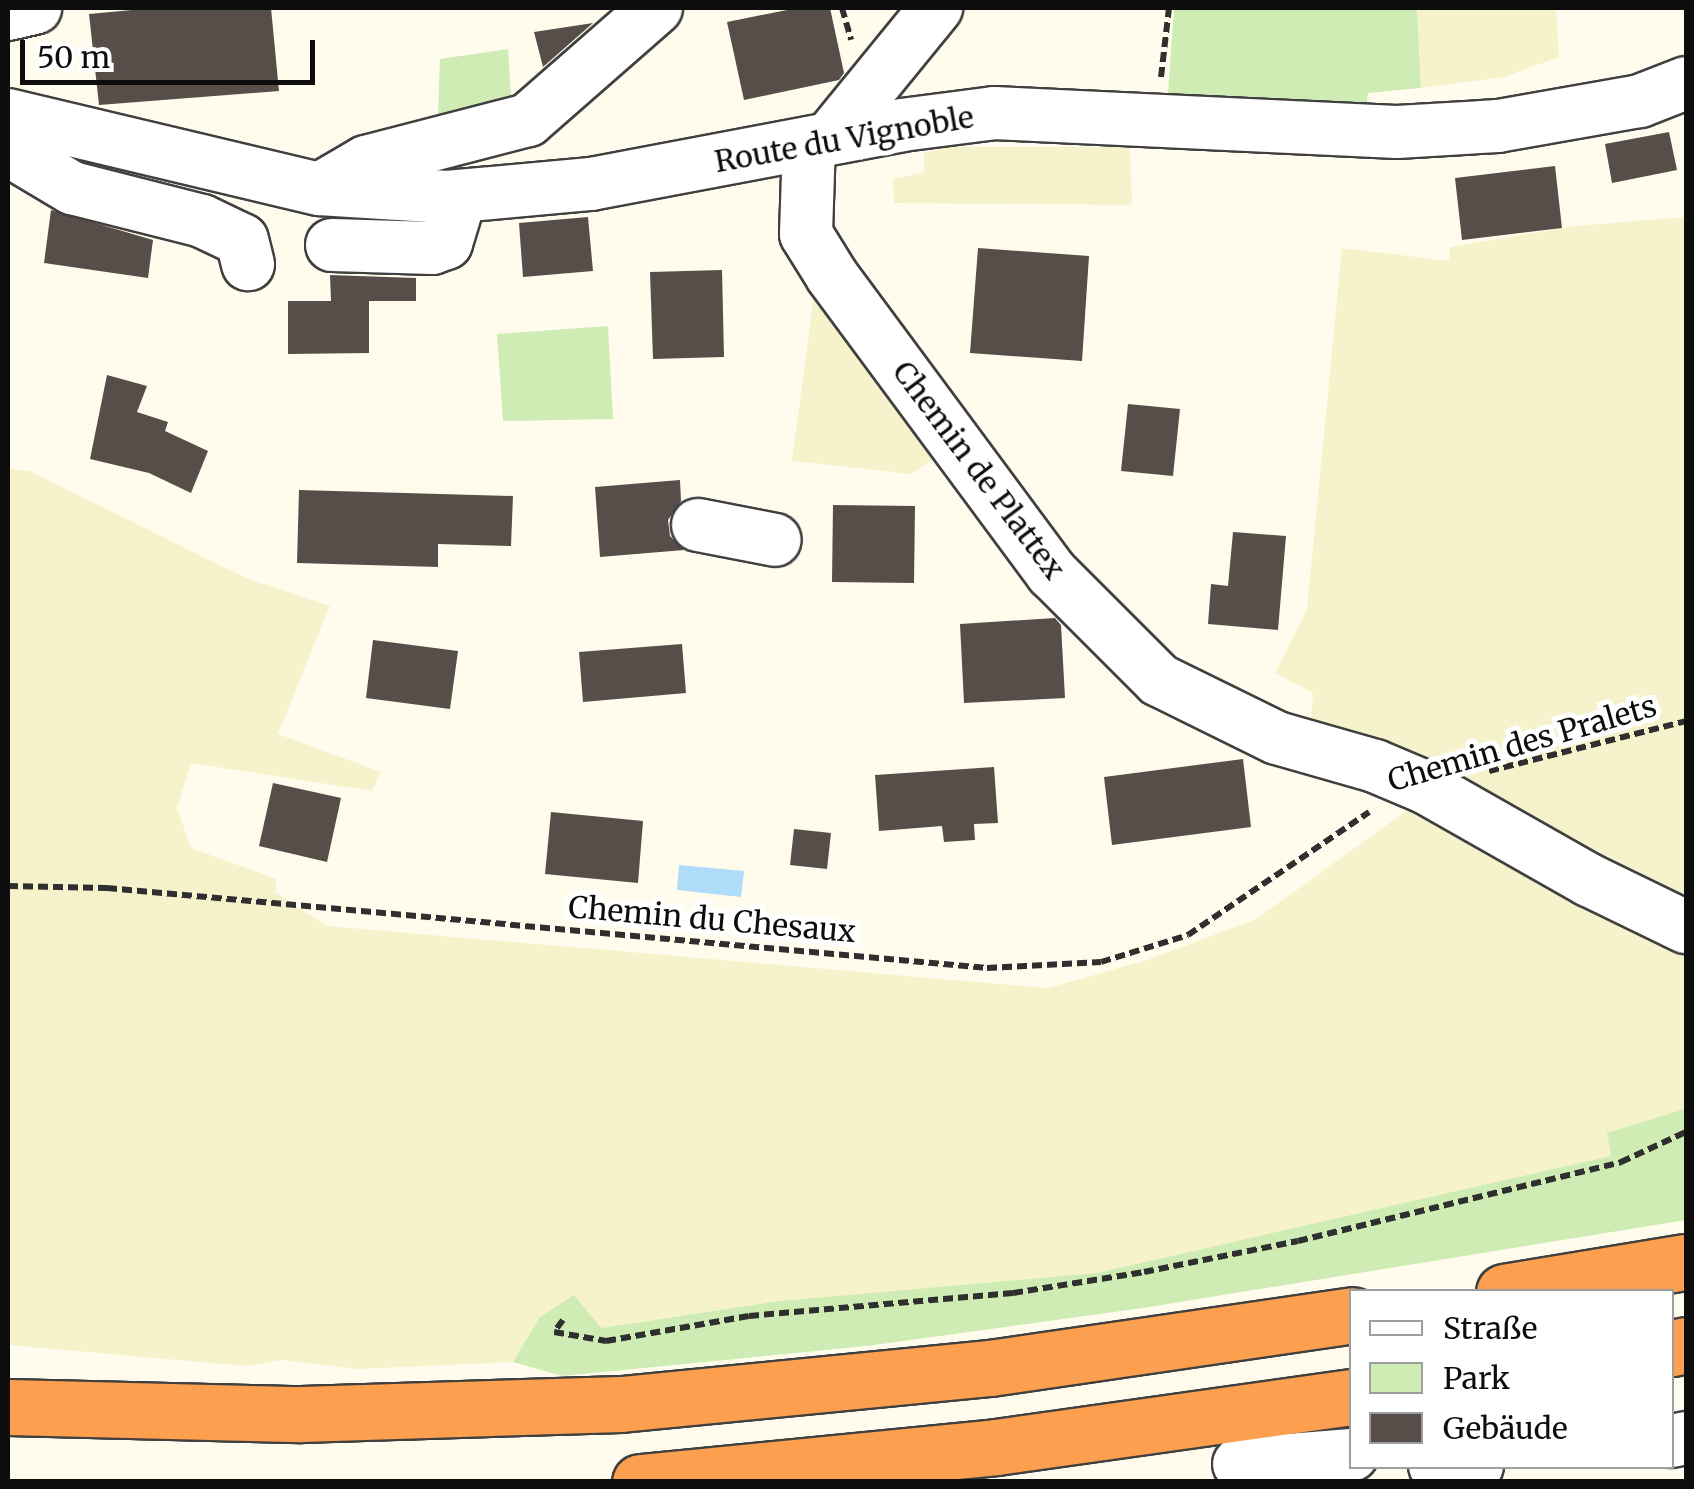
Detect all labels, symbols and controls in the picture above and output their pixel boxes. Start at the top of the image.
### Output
scale bar [25,20,320,82]
text: 50 m [37,38,110,76]
street label: Route du Vignoble [712,99,976,179]
street label: Chemin de Plattex [885,354,1073,586]
street label: Chemin des Pralets [1384,687,1660,799]
street label: Chemin du Chesaux [567,889,857,949]
legend [1349,1289,1674,1469]
text: Straße [1443,1309,1537,1347]
text: Park [1443,1359,1510,1397]
text: Gebäude [1443,1409,1568,1447]

